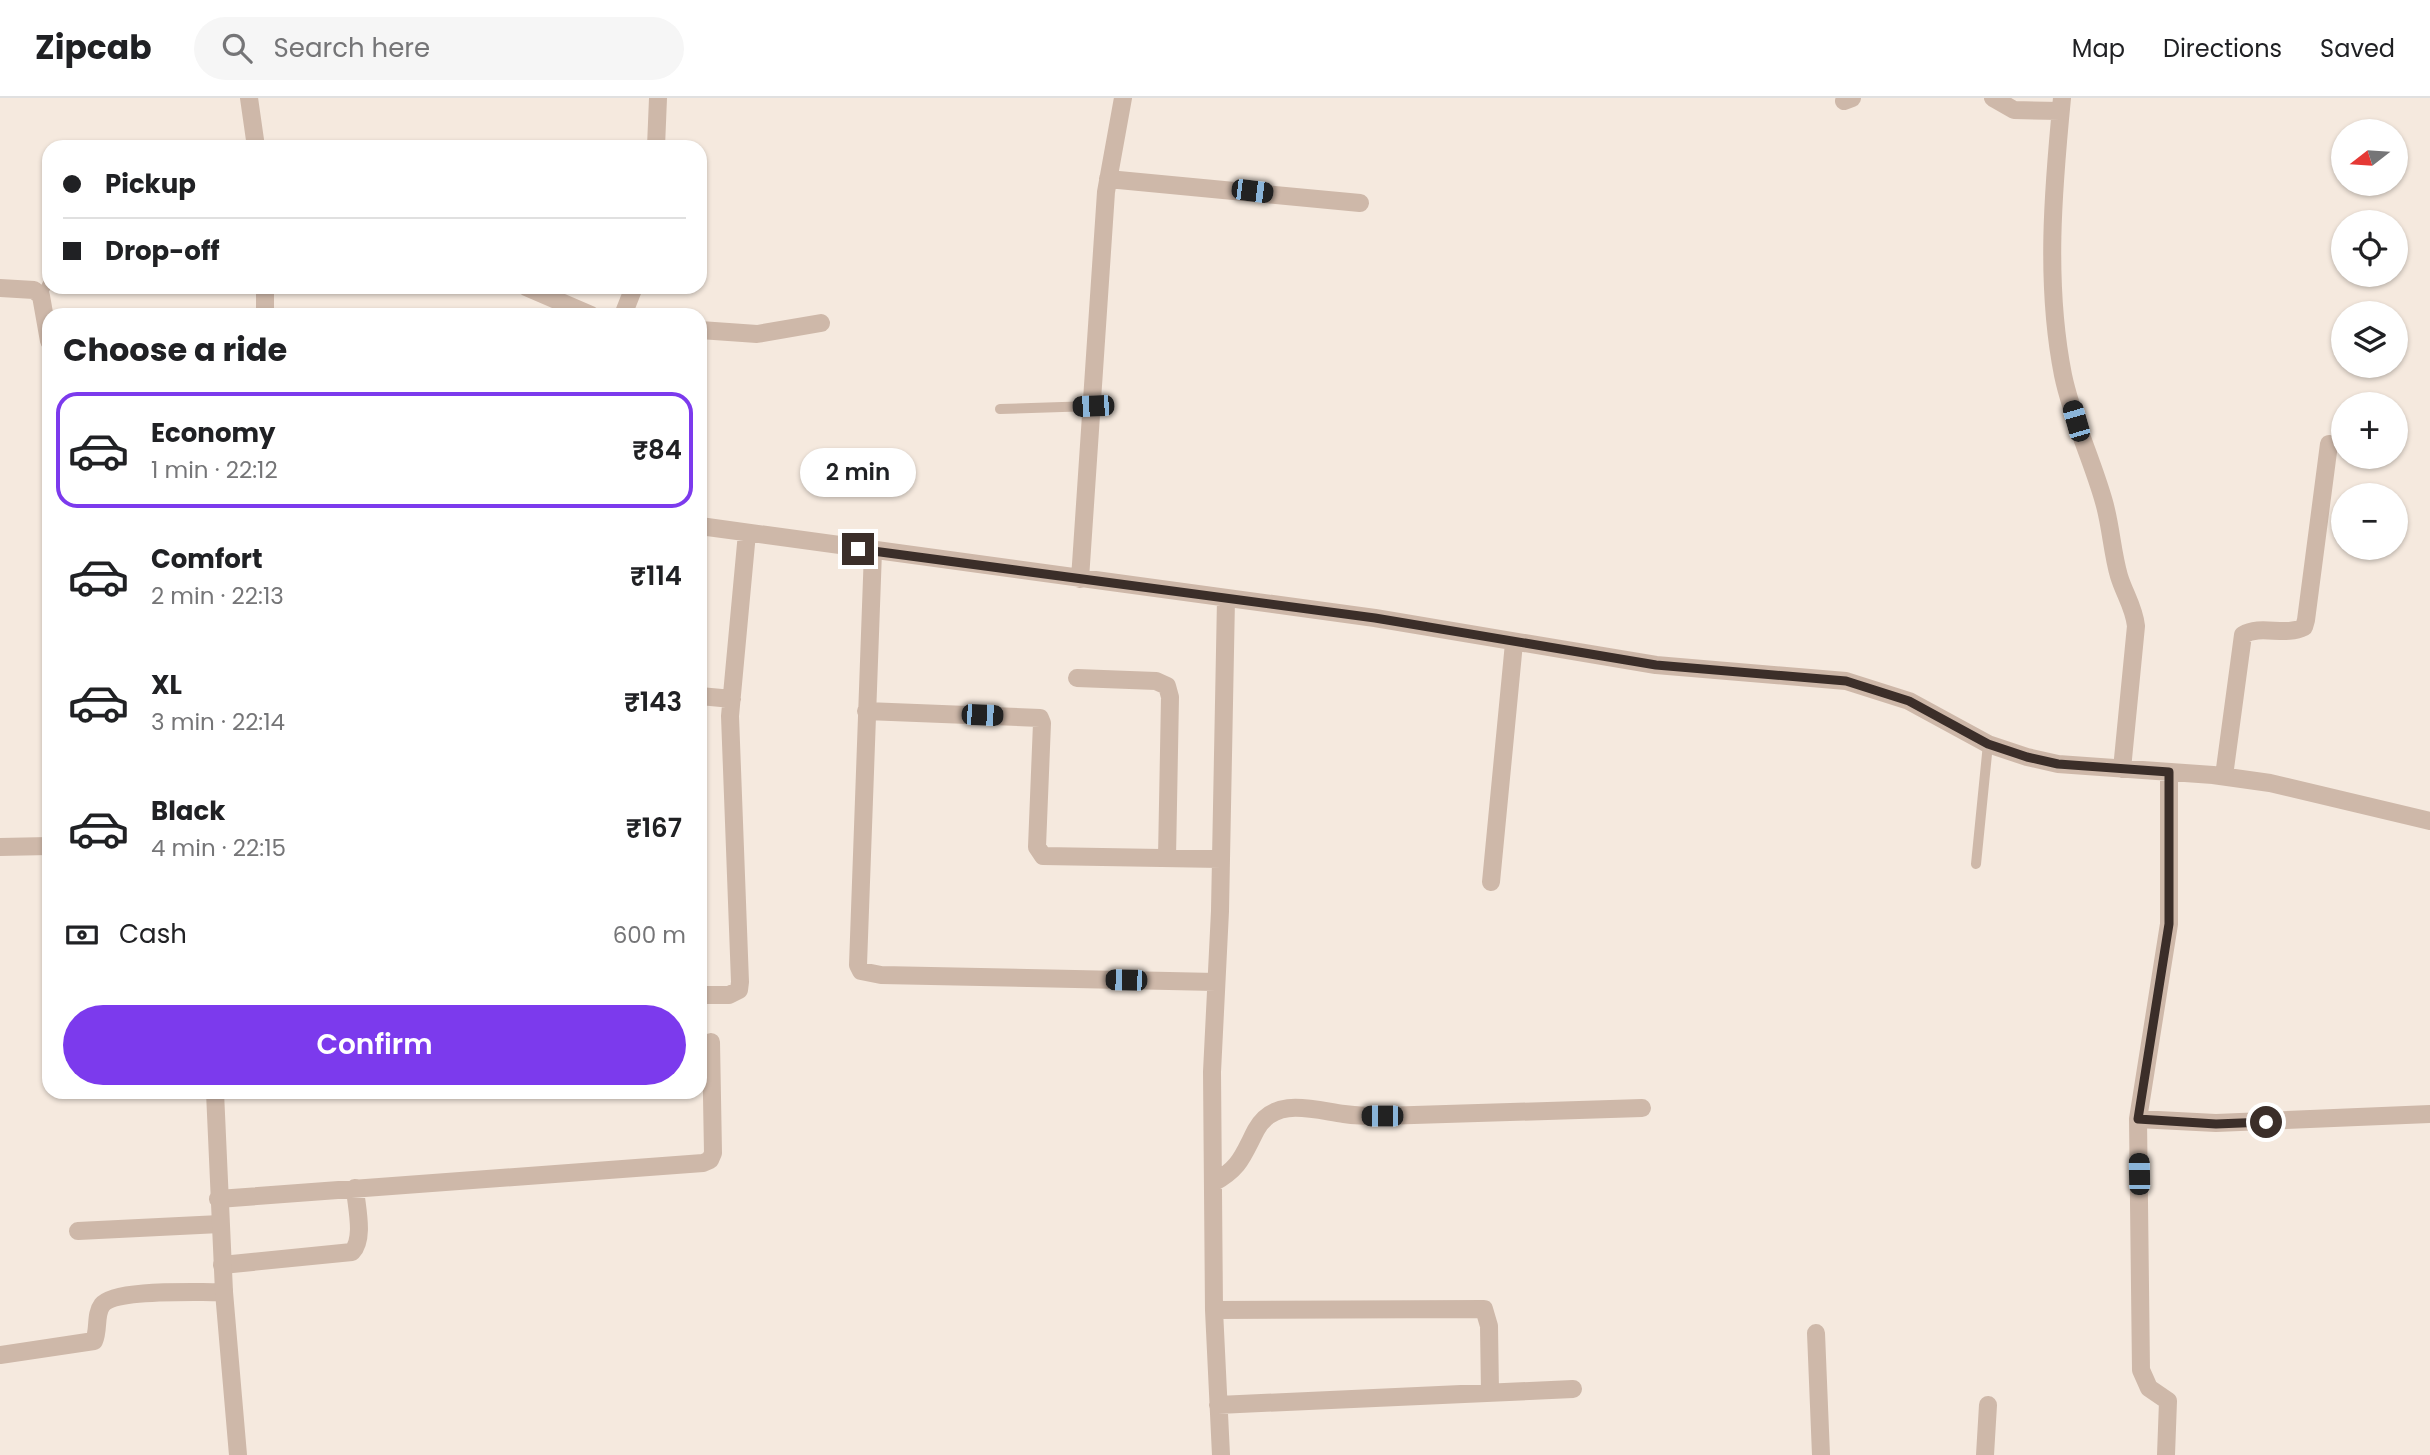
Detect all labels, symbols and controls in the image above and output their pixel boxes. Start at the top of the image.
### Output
search box [194,17,684,80]
text: Zipcab [35,24,152,71]
icon: search [218,29,256,67]
text: Search here [274,30,430,66]
text: Map [2072,32,2125,65]
text: Directions [2163,32,2282,65]
text: Saved [2320,32,2395,65]
north arrow [2331,119,2408,196]
map controls [2331,119,2408,560]
text: Pickup [105,166,196,202]
car [1230,178,1275,204]
button: locate [2331,210,2408,287]
text: Drop-off [105,233,220,269]
button: layers [2331,301,2408,378]
text: Choose a ride [63,327,287,372]
button: + [2331,392,2408,469]
car [1072,395,1115,417]
car [2061,398,2092,444]
text: Economy [151,415,275,451]
icon: car [67,419,130,482]
text: ₹84 [632,432,682,468]
callout: 2 min [800,448,916,496]
text: 1 min · 22:12 [151,454,278,486]
text: 2 min [826,456,890,488]
button: − [2331,483,2408,560]
route end [842,533,874,565]
text: Comfort [151,541,263,577]
icon: car [67,545,130,608]
text: ₹114 [630,558,682,594]
text: 2 min · 22:13 [151,580,284,612]
text: XL [151,667,182,703]
icon: car [67,671,130,734]
text: ₹143 [624,684,682,720]
car [961,704,1004,726]
text: 3 min · 22:14 [151,706,285,738]
text: Black [151,793,225,829]
icon: car [67,797,130,860]
text: ₹167 [626,810,682,846]
text: 4 min · 22:15 [151,832,286,864]
icon: cash [63,916,101,954]
text: Cash [119,916,187,952]
text: 600 m [613,919,686,951]
car [1105,969,1148,991]
button: Confirm [63,1005,686,1085]
car [1362,1106,1404,1127]
route start [2250,1106,2282,1138]
car [2129,1153,2150,1195]

